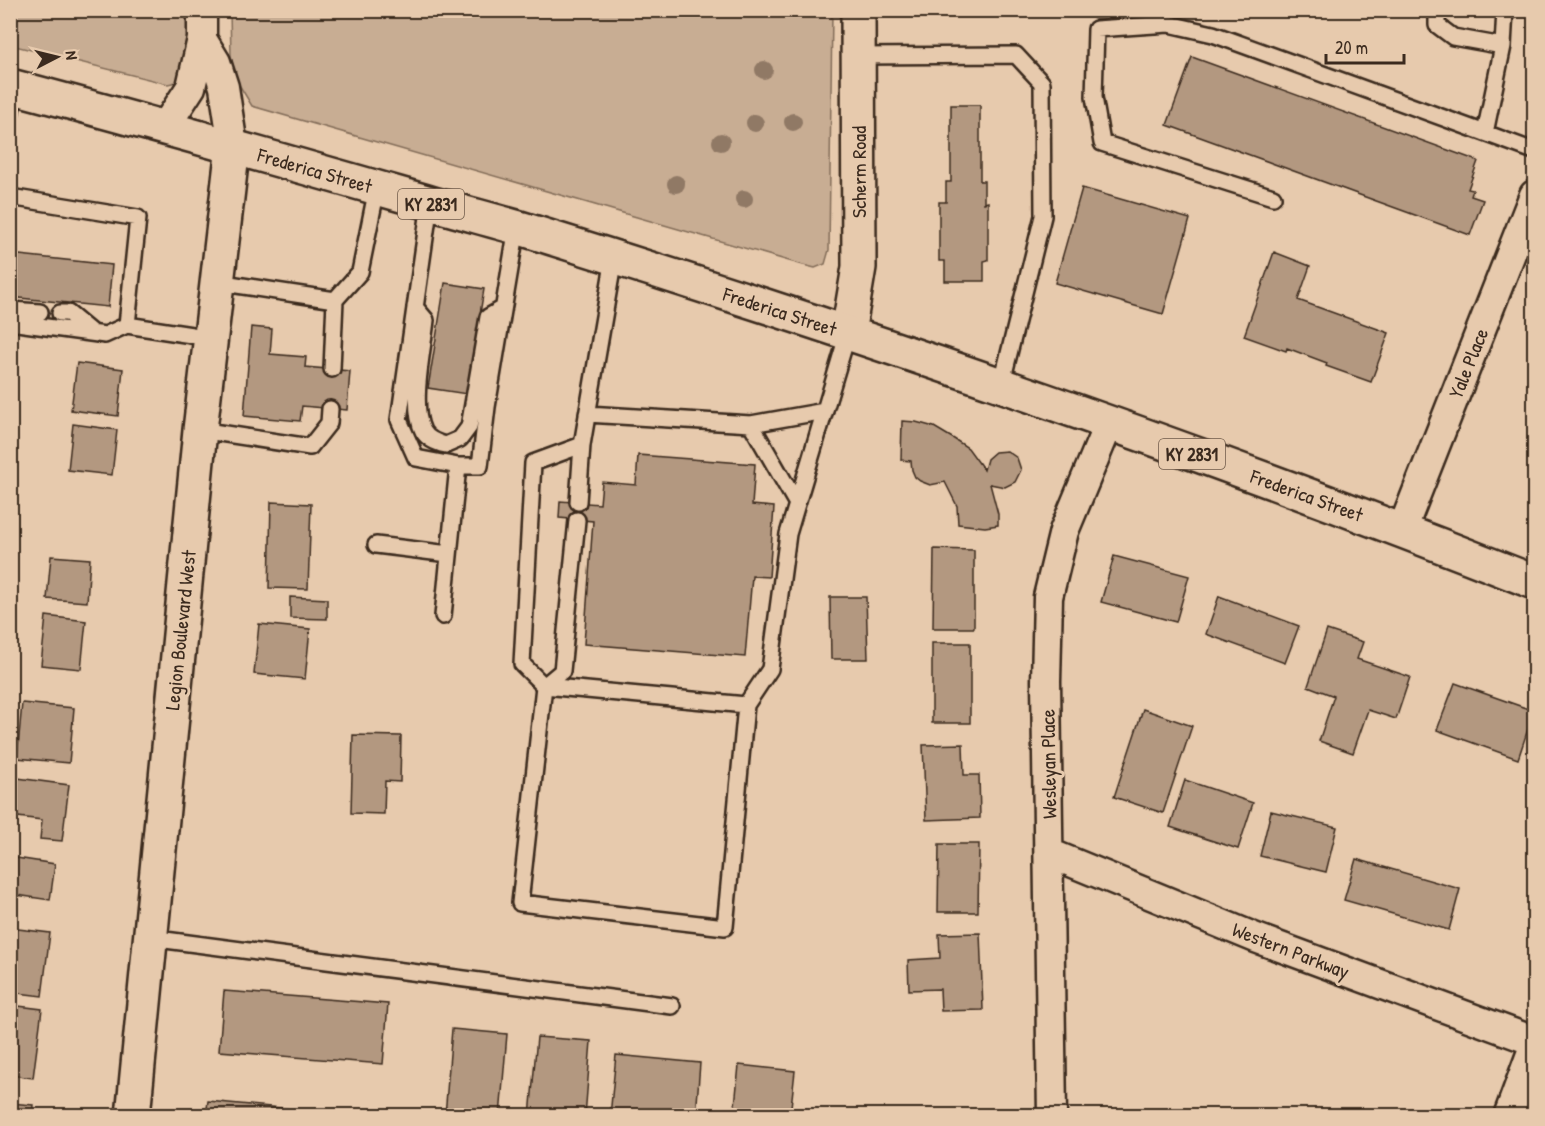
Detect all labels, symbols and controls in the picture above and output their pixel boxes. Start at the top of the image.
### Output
north arrow [27,27,87,87]
scale bar [1326,27,1404,65]
text: 20 m [1335,35,1368,60]
text: N [60,50,83,61]
street label: Scherm Road [845,126,872,218]
street label: Frederica Street [254,141,376,200]
road number: KY 2831 [398,189,464,219]
street label: Frederica Street [719,280,841,342]
street label: Yale Place [1442,324,1494,402]
road number: KY 2831 [1159,439,1225,469]
street label: Frederica Street [1246,462,1368,528]
street label: Legion Boulevard West [158,548,202,711]
street label: Wesleyan Place [1034,709,1062,819]
street label: Western Parkway [1229,915,1353,985]

